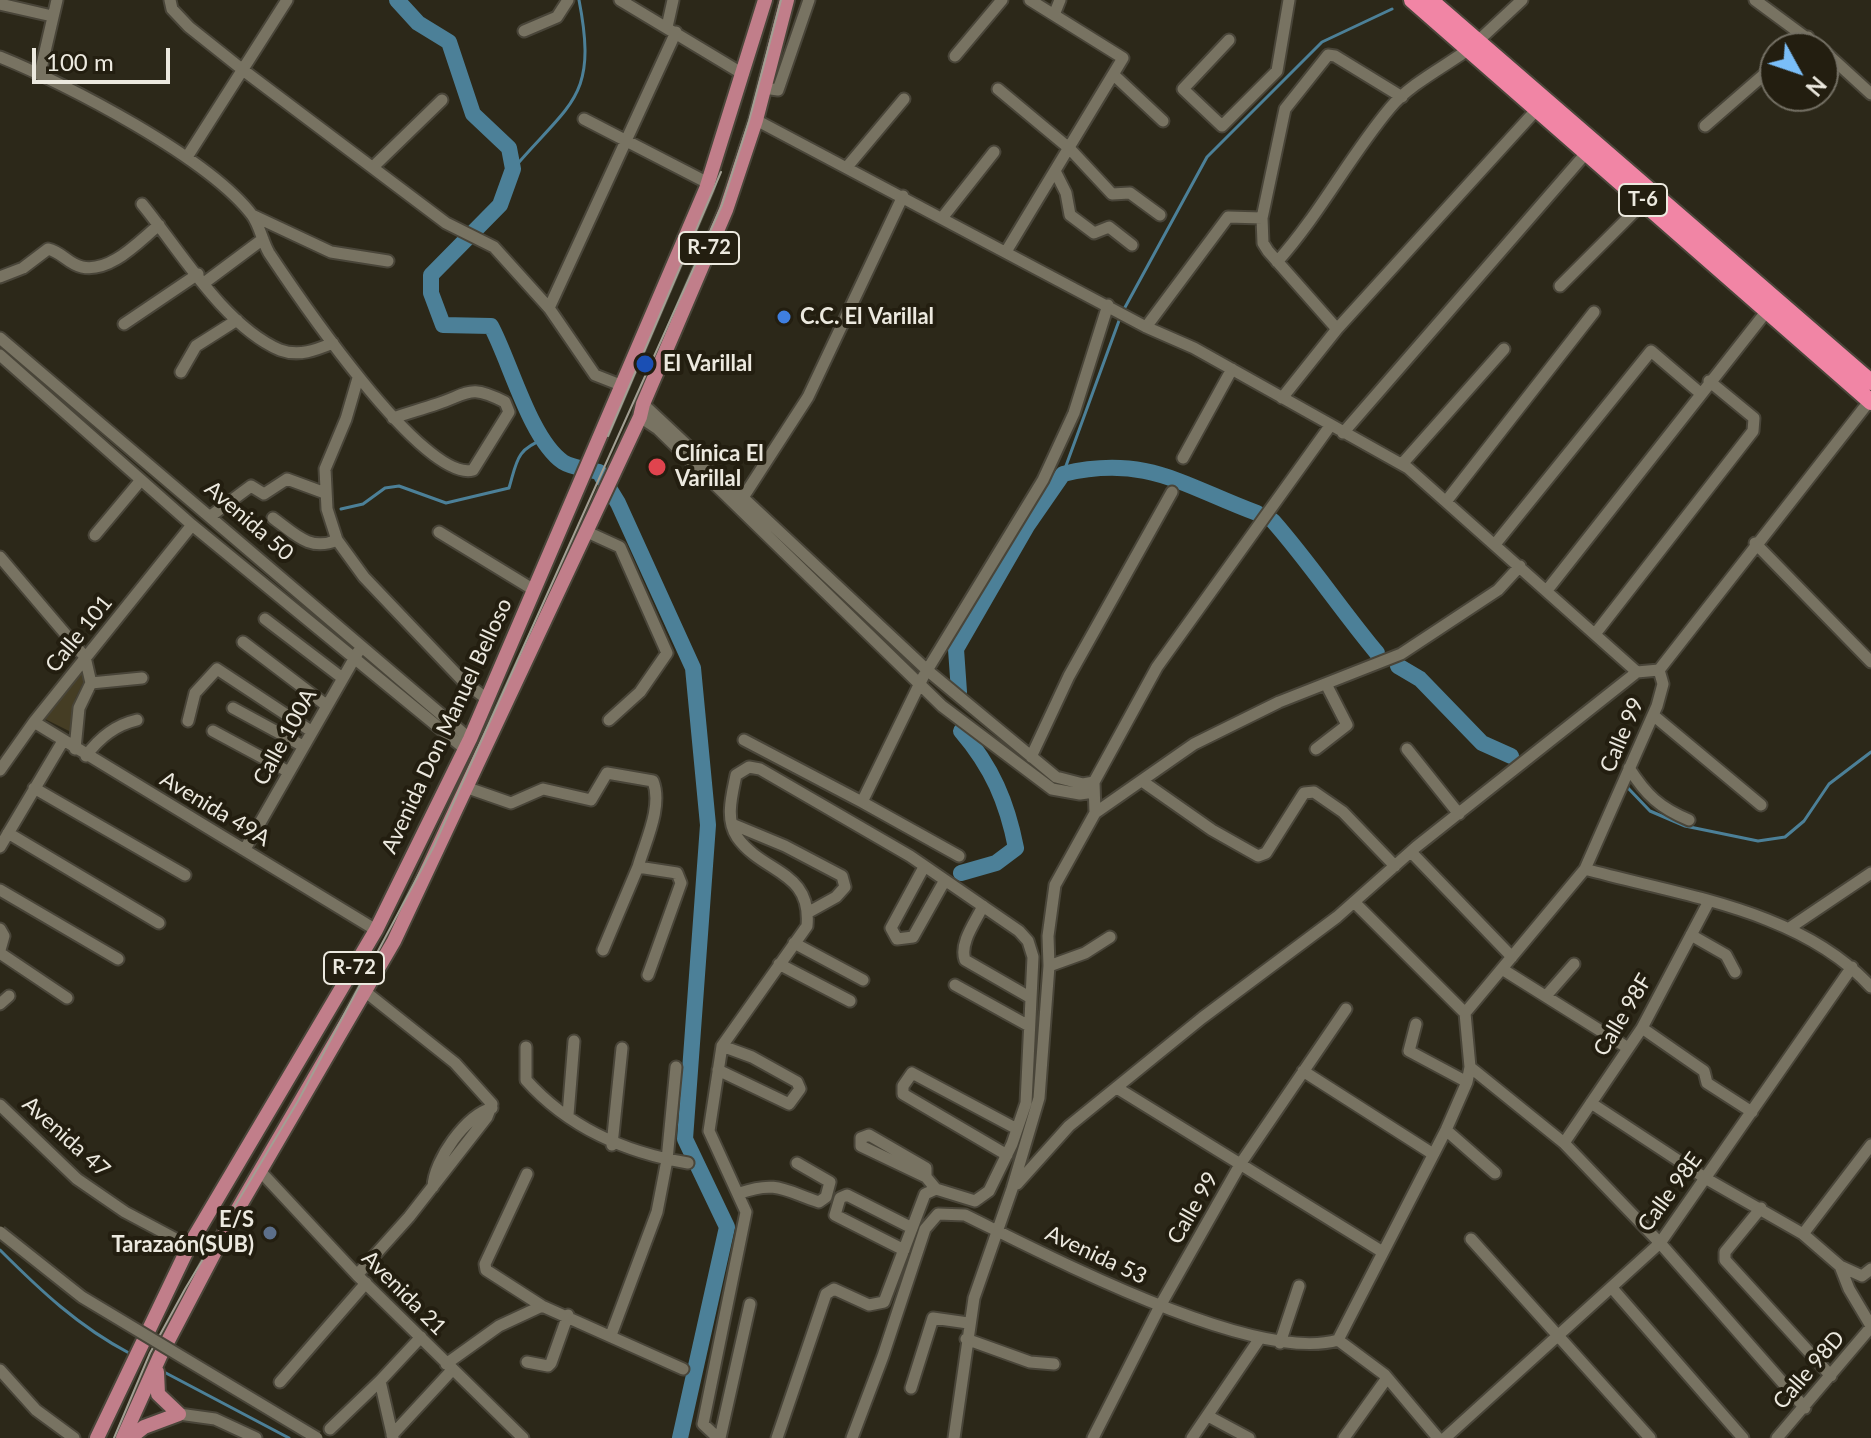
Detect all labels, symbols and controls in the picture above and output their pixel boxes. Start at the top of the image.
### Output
scale bar [36,32,174,82]
north arrow [1759,32,1839,112]
text: 100 m [46,47,114,76]
text: N [1800,71,1832,102]
road number: T-6 [1619,184,1667,216]
road number: R-72 [679,232,739,264]
place label: C.C. El Varillal [800,304,934,330]
marker: C.C. El Varillal [775,308,793,326]
place label: El Varillal [663,351,753,377]
marker: El Varillal [634,353,656,375]
place label: Clínica El Varillal [675,441,764,492]
marker: Clínica El Varillal [646,456,668,478]
street label: Avenida 50 [199,475,299,567]
street label: Calle 101 [40,590,118,678]
street label: Avenida Don Manuel Belloso [376,594,518,858]
street label: Calle 100A [248,684,322,790]
street label: Calle 99 [1594,694,1650,776]
street label: Avenida 49A [155,766,275,852]
road number: R-72 [324,952,384,984]
street label: Calle 98F [1588,969,1658,1061]
street label: Avenida 47 [17,1091,115,1183]
street label: Calle 98E [1632,1147,1708,1237]
street label: Calle 99 [1162,1167,1224,1249]
place label: E/S Tarazaón(SUB) [112,1207,254,1258]
street label: Avenida 53 [1041,1220,1151,1290]
marker: E/S Tarazaón(SUB) [261,1224,279,1242]
street label: Avenida 21 [356,1245,452,1341]
street label: Calle 98D [1768,1325,1850,1415]

